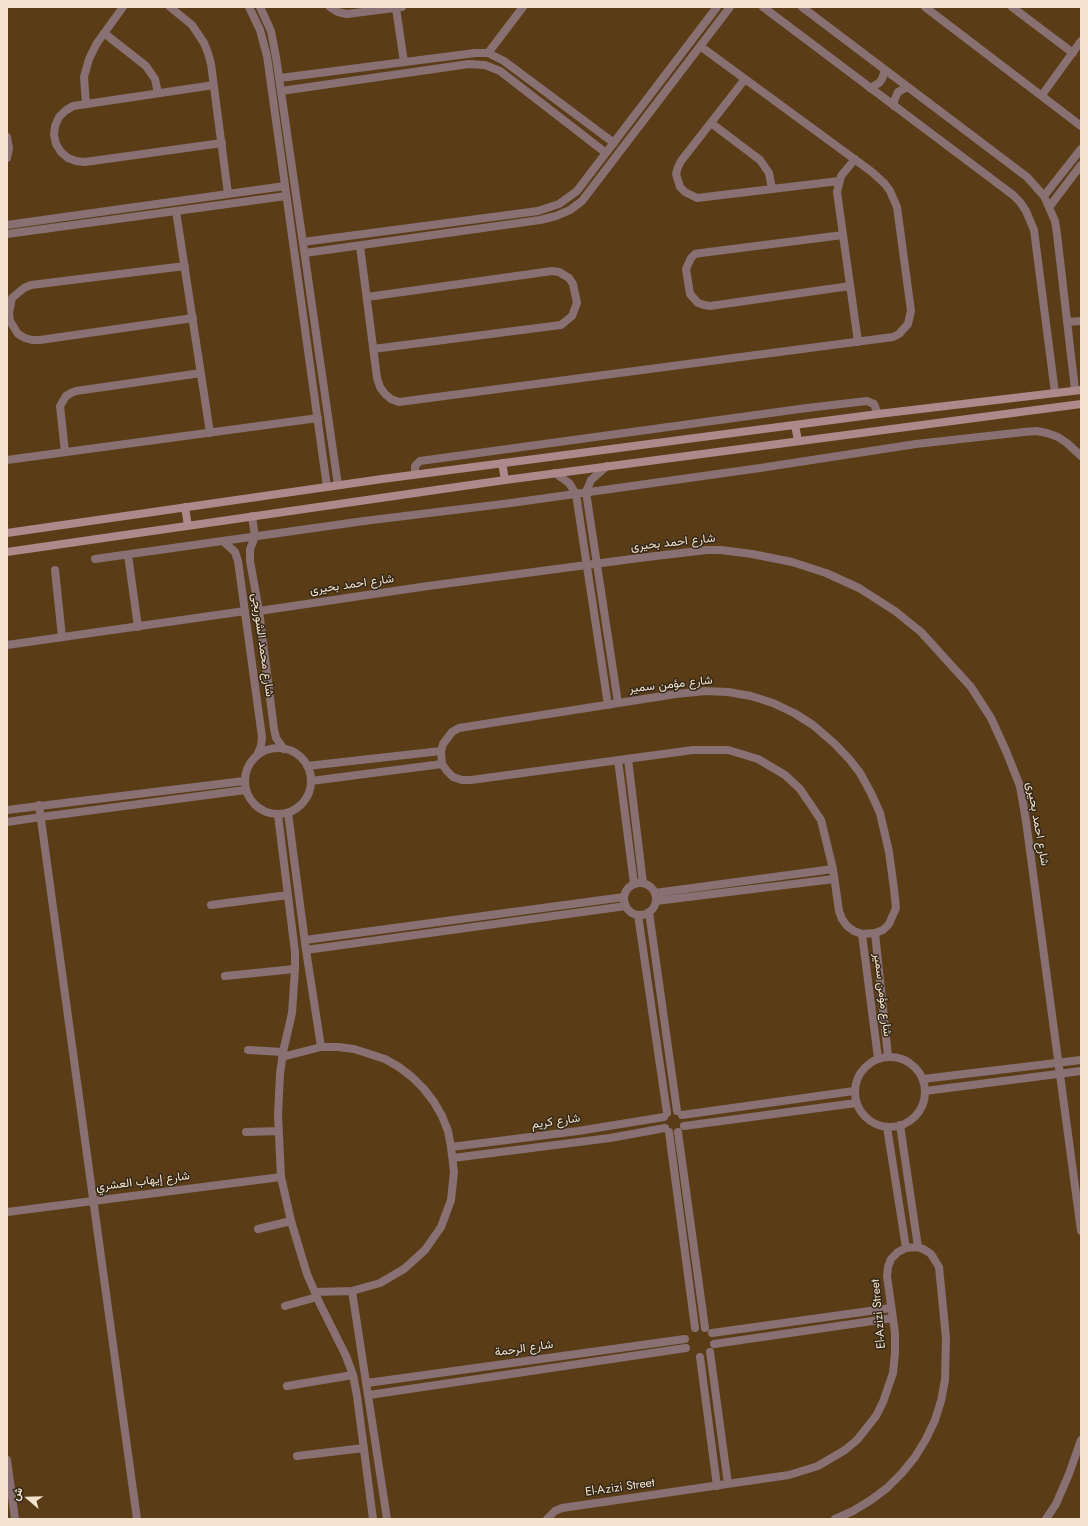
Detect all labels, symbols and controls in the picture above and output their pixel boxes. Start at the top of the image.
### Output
street label: شارع احمد بحيرى [630,531,716,555]
street label: شارع احمد بحيرى [309,572,395,598]
street label: شارع محمد الشوربجى [248,592,276,698]
street label: شارع مؤمن سمير [629,673,713,697]
street label: شارع احمد بحيرى [1023,781,1051,867]
street label: شارع مؤمن سمير [870,953,894,1037]
street label: شارع كريم [531,1111,581,1133]
street label: شارع إيهاب العشري [95,1169,191,1195]
street label: El-Azizi Street [869,1279,889,1349]
street label: شارع الرحمة [494,1338,554,1360]
street label: El-Azizi Street [584,1476,656,1500]
north arrow [8,1478,48,1518]
text: ش [7,1485,27,1503]

